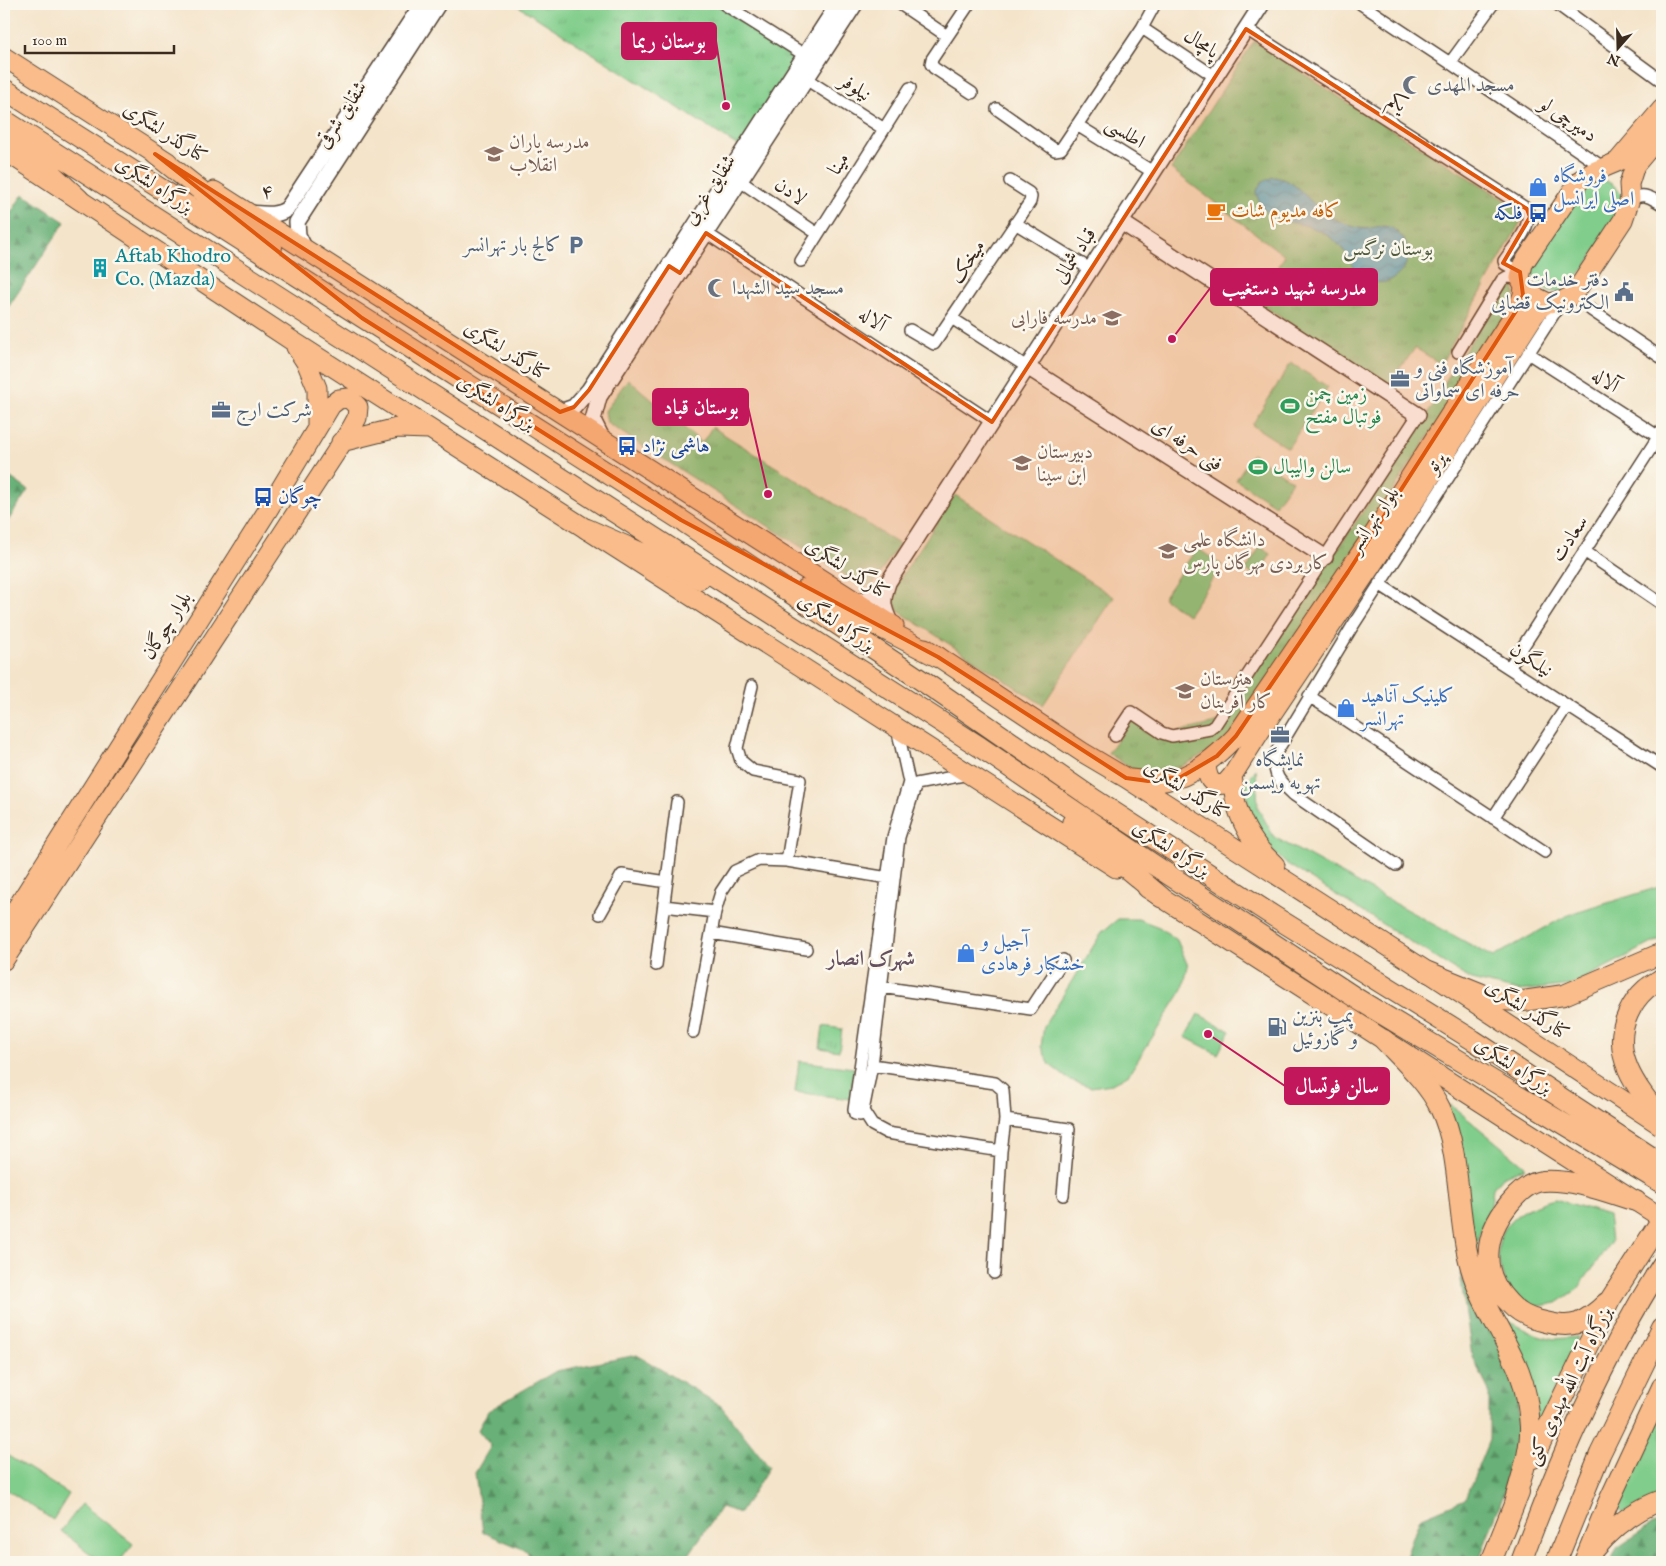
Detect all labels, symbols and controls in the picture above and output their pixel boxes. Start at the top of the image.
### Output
scale bar [25,22,174,54]
north arrow [1594,22,1644,72]
callout: بوستان ریما [622,23,716,59]
street label: پامچال [1178,23,1224,66]
text: بوستان ریما [632,29,706,56]
text: 100 m [32,31,68,50]
text: N [1605,49,1624,70]
street label: نیلوفر [833,67,876,107]
place label: مسجد المهدی [1427,73,1515,98]
mosque icon: مسجد المهدی [1401,74,1423,96]
street label: شقایق شرقی [311,76,373,154]
street label: یکم [1380,88,1412,123]
street label: دمیرچی لو [1533,91,1602,148]
street label: کنارگذر لشگری [118,94,213,169]
street label: اطلسی [1100,111,1149,156]
place label: مدرسه یاران انقلاب [509,130,590,178]
school or university icon: مدرسه یاران انقلاب [483,143,505,165]
street label: مینا [823,148,855,180]
street label: بزرگراه لشگری [110,149,199,220]
street label: شقایق غربی [678,150,743,231]
place label: فروشگاه اصلی ایرانسل [1553,162,1634,213]
street label: لادن [769,172,811,212]
shop icon: فروشگاه اصلی ایرانسل [1527,176,1549,198]
street label: ۴ [260,179,274,205]
place label: کافه مدیوم شات [1231,199,1340,228]
cafe icon: کافه مدیوم شات [1205,200,1227,222]
place label: فلکه [1493,201,1523,226]
bus stop icon: فلکه [1527,202,1549,224]
street label: قباد شمالی [1048,223,1102,289]
place label: کالج بار تهرانسر [461,233,561,261]
parking icon: کالج بار تهرانسر [565,234,587,256]
street label: میخک [945,235,991,289]
park label: بوستان نرگس [1343,237,1433,262]
place label: Aftab Khodro Co. (Mazda) [114,244,231,292]
building icon: Aftab Khodro Co. (Mazda) [89,257,111,279]
place label: دفتر خدمات الکترونیک قضایی [1491,268,1609,316]
callout: مدرسه شهید دستغیب [1211,269,1377,305]
place label: مسجد سید الشهدا [732,276,844,301]
text: مدرسه شهید دستغیب [1221,276,1367,303]
mosque icon: مسجد سید الشهدا [706,277,728,299]
public building icon: دفتر خدمات الکترونیک قضایی [1613,281,1635,303]
street label: آلاله [853,301,893,340]
place label: مدرسه فارابی [1011,306,1097,332]
school or university icon: مدرسه فارابی [1101,307,1123,329]
street label: کنارگذر لشگری [459,313,555,387]
place label: آموزشگاه فنی و حرفه ای سماواتی [1413,354,1520,404]
street label: آلاله [1586,362,1626,400]
street label: بزرگراه لشگری [452,367,541,437]
office icon: آموزشگاه فنی و حرفه ای سماواتی [1389,368,1411,390]
place label: زمین چمن فوتبال مفتح [1305,382,1382,434]
callout: بوستان قباد [653,389,748,425]
text: بوستان قباد [663,395,739,422]
sports icon: زمین چمن فوتبال مفتح [1279,395,1301,417]
place label: شرکت ارج [236,398,312,427]
office icon: شرکت ارج [210,399,232,421]
street label: فنی حرفه ای [1146,413,1227,478]
place label: هاشمی نژاد [642,434,710,459]
bus stop icon: هاشمی نژاد [616,435,638,457]
place label: دبیرستان ابن سینا [1037,440,1093,488]
street label: پرتو [1419,446,1453,480]
school or university icon: دبیرستان ابن سینا [1011,452,1033,474]
place label: سالن والیبال [1273,455,1351,480]
sports icon: سالن والیبال [1247,456,1269,478]
street label: بلوار تهرانسر [1342,482,1405,560]
place label: چوگان [278,484,322,510]
bus stop icon: چوگان [252,486,274,508]
street label: سعادت [1546,511,1594,567]
place label: دانشگاه علمی کاربردی مهرگان پارس [1183,526,1328,577]
street label: کنارگذر لشگری [800,530,895,605]
school or university icon: دانشگاه علمی کاربردی مهرگان پارس [1157,540,1179,562]
street label: بزرگراه لشگری [793,586,881,658]
street label: بلوار چوگان [135,587,198,665]
street label: نیلگون [1505,635,1558,683]
place label: هنرستان کار آفرینان [1200,667,1272,715]
school or university icon: هنرستان کار آفرینان [1174,680,1196,702]
place label: کلینیک آناهید تهرانسر [1359,683,1454,732]
shop icon: کلینیک آناهید تهرانسر [1335,697,1357,719]
office icon: نمایشگاه تهویه ویسمن [1269,724,1291,746]
place label: نمایشگاه تهویه ویسمن [1239,746,1321,796]
street label: کنارگذر لشگری [1139,752,1235,826]
street label: بزرگراه لشگری [1127,813,1216,884]
place label: آجیل و خشکبار فرهادی [979,928,1085,977]
shop icon: آجیل و خشکبار فرهادی [955,942,977,964]
district label: شهرک انصار [825,946,915,973]
street label: کنارگذر لشگری [1480,971,1575,1046]
place label: پمپ بنزین و گازوئیل [1292,1004,1358,1053]
fuel station icon: پمپ بنزین و گازوئیل [1266,1016,1288,1038]
street label: بزرگراه لشگری [1469,1030,1558,1101]
callout: سالن فوتسال [1285,1068,1389,1104]
text: سالن فوتسال [1295,1074,1379,1101]
street label: بزرگراه آیت الله مهدوی کنی [1516,1300,1619,1470]

